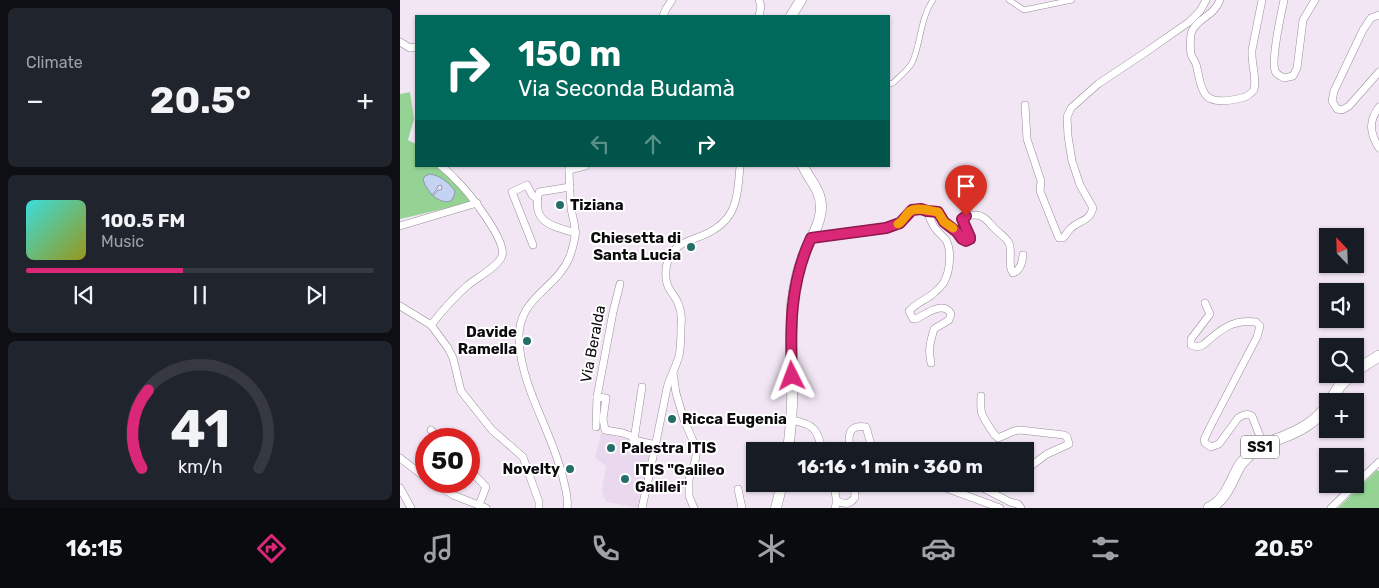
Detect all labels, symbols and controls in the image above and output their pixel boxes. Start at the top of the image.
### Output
text: 150 m [518,33,621,75]
icon: right [435,35,500,100]
text: Climate [26,53,83,72]
text: Via Seconda Budamà [518,75,735,102]
text: 20.5° [150,77,251,123]
text: − [26,84,44,117]
text: + [357,84,374,117]
icon: left [586,130,614,158]
icon: ahead [639,130,667,158]
icon: right [692,130,720,158]
pin [945,165,987,216]
icon: arrive [952,172,980,200]
place label: Tiziana [570,196,624,214]
marker: Tiziana [554,199,566,211]
text: 100.5 FM [101,209,185,232]
north arrow [1319,228,1364,272]
map controls [1319,228,1364,493]
place label: Chiesetta di Santa Lucia [591,229,681,264]
text: Music [101,232,144,251]
marker: Chiesetta di Santa Lucia [685,241,697,253]
icon: previous [70,281,98,309]
icon: pause [186,281,214,309]
icon: next [302,281,330,309]
button: sound [1319,283,1364,328]
street label: Via Beralda [577,304,609,384]
place label: Davide Ramella [458,323,517,358]
marker: Davide Ramella [521,335,533,347]
button: search [1319,338,1364,383]
position arrow [765,349,817,401]
button: + [1319,393,1364,438]
text: 41 [170,398,230,460]
place label: Ricca Eugenia [682,410,787,428]
marker: Ricca Eugenia [666,413,678,425]
speed limit sign: 50 [415,428,480,493]
road number: SS1 [1241,436,1279,458]
place label: Palestra ITIS [621,439,716,457]
marker: Palestra ITIS [605,442,617,454]
button: − [1319,448,1364,493]
text: 16:16 · 1 min · 360 m [797,455,983,478]
text: km/h [178,456,222,477]
place label: Novelty [503,460,560,478]
place label: ITIS "Galileo Galilei" [635,461,725,496]
marker: Novelty [564,463,576,475]
marker: ITIS "Galileo Galilei" [619,473,631,485]
icon: directions [254,531,289,566]
icon: music [421,531,456,566]
icon: phone [588,531,623,566]
icon: climate [754,531,789,566]
icon: car [921,531,956,566]
icon: filters [1088,531,1123,566]
text: 16:15 [66,535,123,562]
text: 20.5° [1254,535,1313,562]

